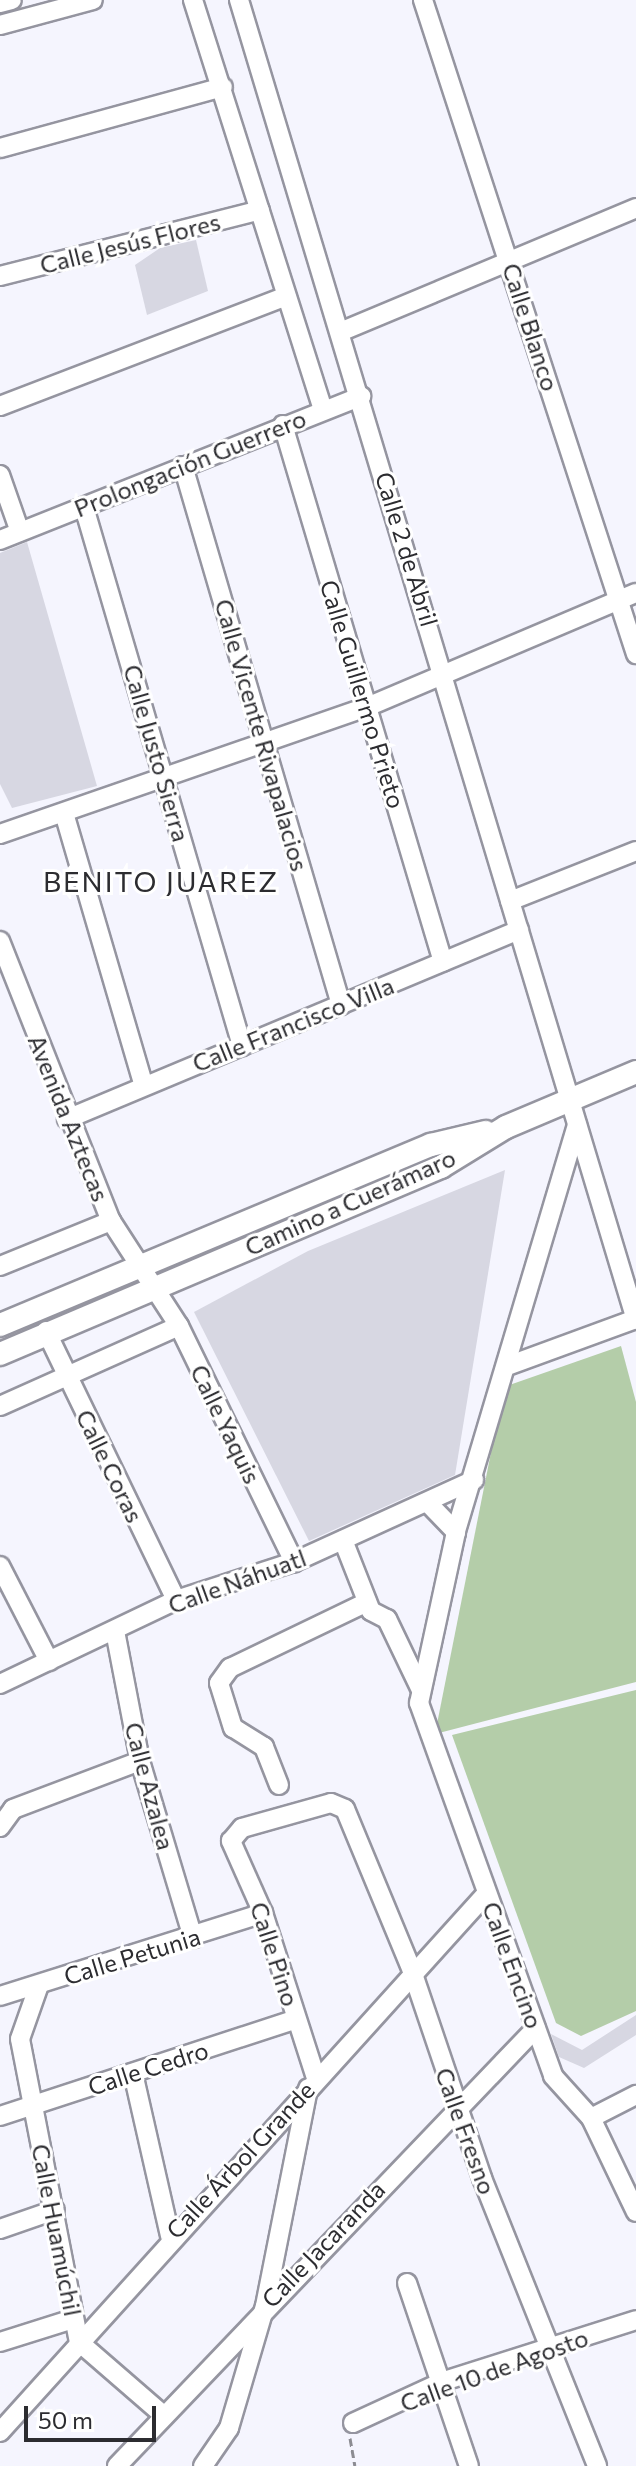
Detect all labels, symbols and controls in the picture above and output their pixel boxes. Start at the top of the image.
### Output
street label: Calle Jesús Flores [37,207,223,279]
street label: Calle Blanco [497,260,565,394]
street label: Prolongación Guerrero [70,403,310,523]
street label: Calle 2 de Abril [370,468,444,630]
street label: Calle Guillermo Prieto [315,576,411,812]
street label: Calle Vicente Rivapalacios [209,596,315,874]
street label: Calle Justo Sierra [118,661,196,845]
district label: BENITO JUAREZ [43,864,279,898]
street label: Calle Francisco Villa [188,970,398,1078]
street label: Avenida Aztecas [22,1030,116,1206]
street label: Camino a Cuerámaro [240,1143,460,1261]
street label: Calle Yaquis [185,1360,267,1488]
street label: Calle Coras [70,1405,150,1527]
street label: Calle Náhuatl [164,1543,310,1619]
street label: Calle Azalea [119,1719,181,1853]
street label: Calle Pino [245,1898,305,2010]
street label: Calle Encino [477,1898,549,2032]
street label: Calle Petunia [60,1922,204,1990]
street label: Calle Cedro [84,2035,212,2101]
street label: Calle Fresno [430,2064,502,2198]
street label: Calle Árbol Grande [160,2076,320,2244]
street label: Calle Huamúchil [26,2142,88,2318]
street label: Calle Jacaranda [256,2175,390,2313]
street label: Calle 10 de Agosto [396,2323,592,2417]
scale bar [28,2390,160,2440]
text: 50 m [38,2405,93,2434]

